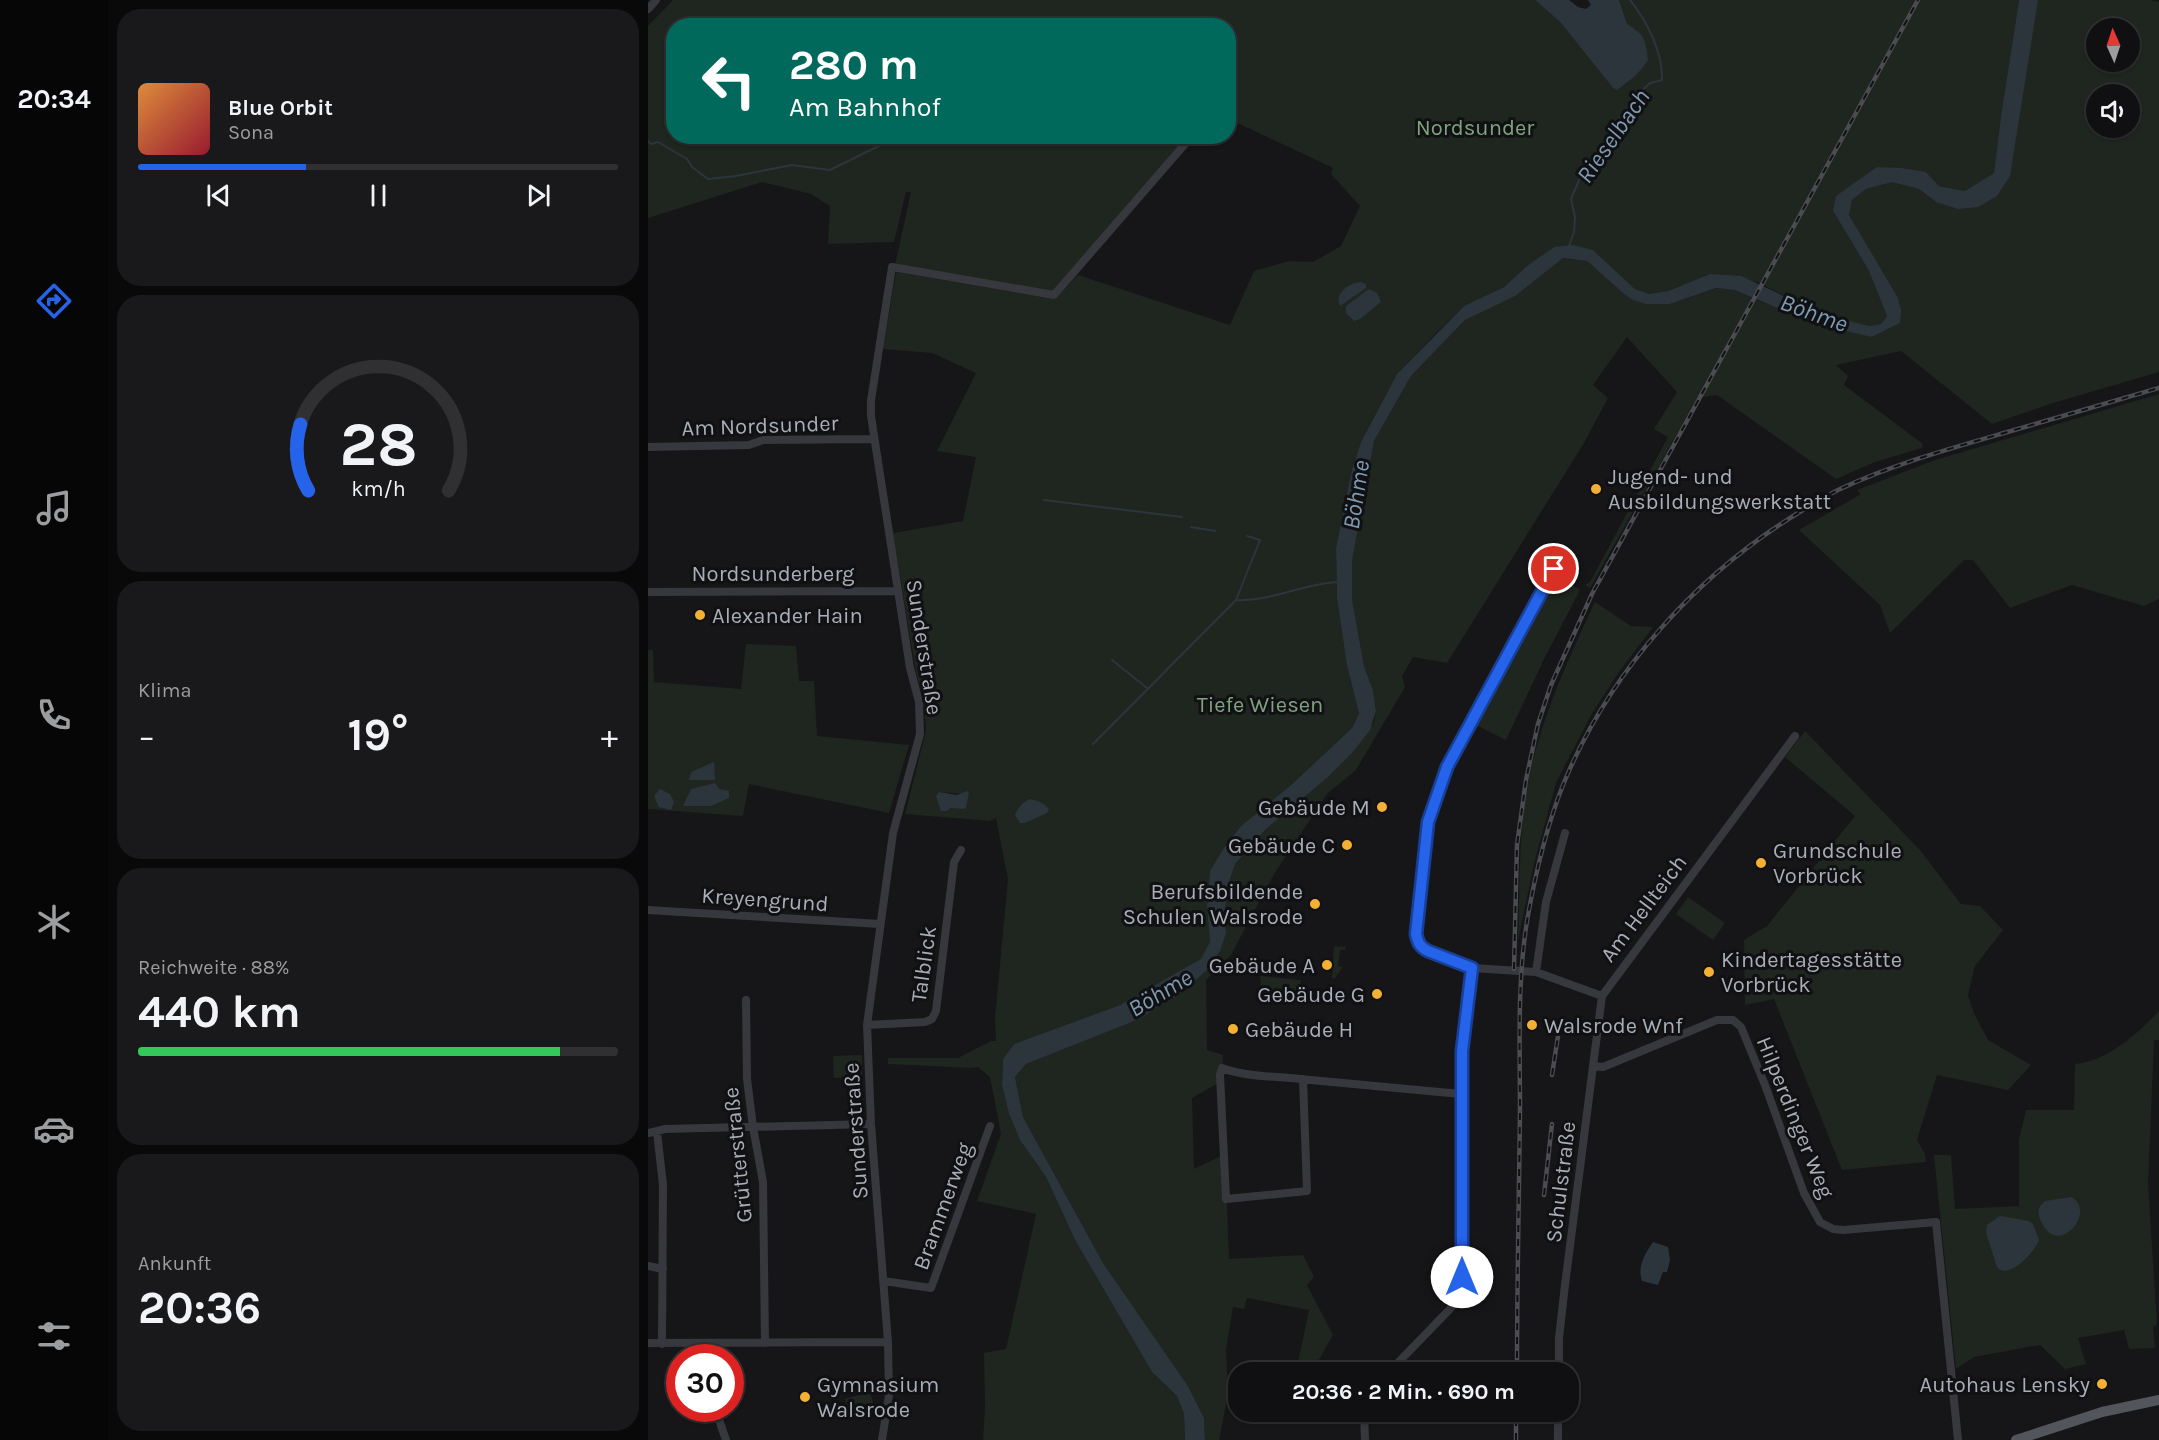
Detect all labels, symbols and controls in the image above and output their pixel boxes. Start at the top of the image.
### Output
north arrow [2086,18,2140,72]
map controls [2086,18,2140,138]
text: 280 m [789,40,919,90]
icon: left [690,42,768,120]
text: 20:34 [17,83,91,115]
water label: Rieselbach [1570,84,1656,188]
button: sound [2086,84,2140,138]
text: Am Bahnhof [789,91,941,123]
text: Blue Orbit [228,95,333,121]
park label: Nordsunder [1416,115,1534,141]
text: Sona [228,121,274,144]
icon: previous [202,179,235,212]
icon: pause [362,179,395,212]
icon: next [522,179,555,212]
icon: directions [33,280,75,322]
water label: Böhme [1777,288,1851,338]
text: 28 [339,408,417,481]
street label: Am Nordsunder [681,410,839,442]
water label: Böhme [1337,458,1375,532]
place label: Jugend- und Ausbildungswerkstatt [1608,464,1831,515]
text: km/h [351,476,405,501]
marker: Jugend- und Ausbildungswerkstatt [1589,482,1603,496]
icon: music [33,487,75,529]
pin [1528,543,1579,594]
icon: arrive [1537,552,1570,585]
street label: Nordsunderberg [692,561,855,587]
street label: Sunderstraße [900,578,948,717]
place label: Alexander Hain [712,603,863,629]
marker: Alexander Hain [693,608,707,622]
text: Klima [138,679,191,702]
park label: Tiefe Wiesen [1197,692,1323,718]
icon: phone [33,694,75,736]
text: 19° [348,709,408,761]
text: − [138,717,155,755]
text: + [601,717,618,755]
place label: Gebäude M [1258,795,1370,821]
marker: Gebäude M [1375,800,1389,814]
place label: Gebäude C [1228,833,1335,859]
marker: Gebäude C [1340,838,1354,852]
place label: Grundschule Vorbrück [1773,838,1902,889]
street label: Am Hellteich [1595,850,1693,967]
marker: Grundschule Vorbrück [1754,856,1768,870]
place label: Berufsbildende Schulen Walsrode [1123,879,1303,930]
street label: Kreyengrund [700,883,829,917]
marker: Berufsbildende Schulen Walsrode [1308,897,1322,911]
icon: climate [33,901,75,943]
street label: Talblick [906,924,942,1004]
place label: Kindertagesstätte Vorbrück [1721,947,1902,998]
place label: Gebäude A [1209,953,1315,979]
text: Reichweite · 88% [138,956,290,979]
marker: Gebäude A [1320,958,1334,972]
water label: Böhme [1123,963,1197,1023]
marker: Kindertagesstätte Vorbrück [1702,965,1716,979]
place label: Gebäude G [1257,982,1365,1008]
text: 440 km [138,986,301,1038]
marker: Gebäude G [1370,987,1384,1001]
place label: Walsrode Wnf [1544,1013,1683,1039]
place label: Gebäude H [1245,1017,1353,1043]
marker: Walsrode Wnf [1525,1018,1539,1032]
marker: Gebäude H [1226,1022,1240,1036]
street label: Hilperdinger Weg [1751,1033,1840,1203]
street label: Sunderstraße [838,1062,874,1200]
street label: Grütterstraße [718,1086,758,1224]
icon: car [33,1108,75,1150]
street label: Schulstraße [1541,1120,1581,1244]
street label: Brammerweg [908,1138,978,1274]
position arrow [1430,1245,1494,1309]
text: Ankunft [138,1252,211,1275]
text: 20:36 [138,1282,261,1334]
icon: filters [33,1315,75,1357]
speed limit sign: 30 [666,1344,744,1422]
place label: Gymnasium Walsrode [817,1372,939,1423]
place label: Autohaus Lensky [1920,1372,2090,1398]
marker: Autohaus Lensky [2095,1377,2109,1391]
text: 20:36 · 2 Min. · 690 m [1292,1379,1515,1405]
marker: Gymnasium Walsrode [798,1390,812,1404]

